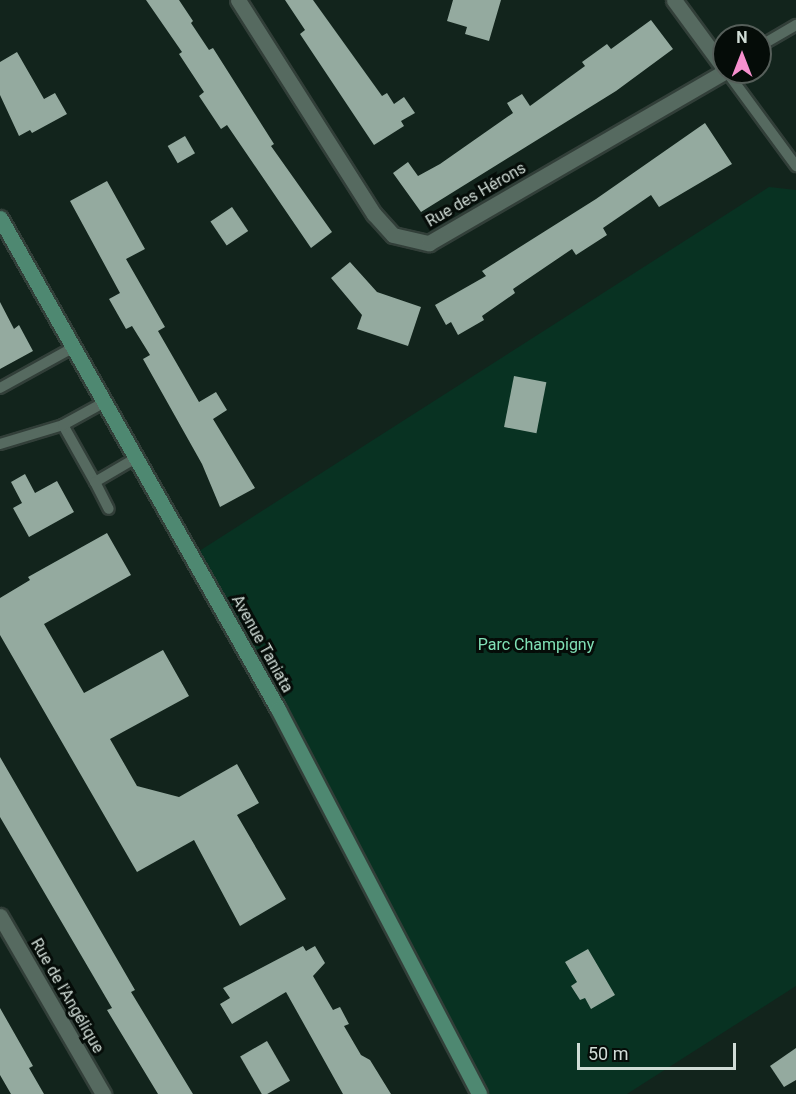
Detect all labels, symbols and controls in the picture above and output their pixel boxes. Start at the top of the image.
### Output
north arrow [712,24,772,84]
text: N [736,28,748,47]
street label: Rue des Hérons [423,159,529,231]
street label: Avenue Taniata [227,592,297,696]
park label: Parc Champigny [478,635,594,655]
street label: Rue de l'Angélique [26,935,108,1057]
scale bar [580,1031,739,1069]
text: 50 m [588,1043,628,1064]

